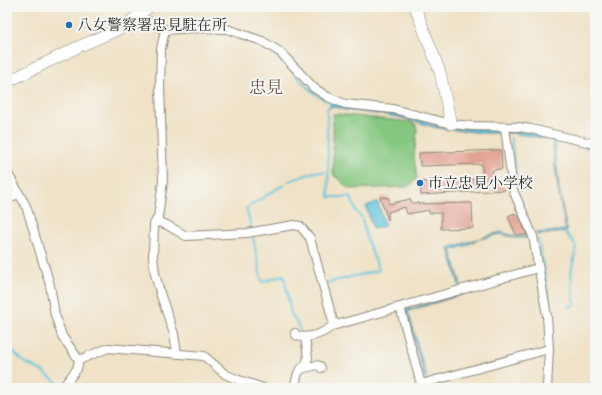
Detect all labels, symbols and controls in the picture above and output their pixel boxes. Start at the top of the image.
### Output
place label: 八女警察署忠見駐在所 [77,16,227,35]
marker: 八女警察署忠見駐在所 [64,20,74,30]
district label: 忠見 [249,77,283,99]
place label: 市立忠見小学校 [428,174,533,193]
marker: 市立忠見小学校 [415,178,425,188]

